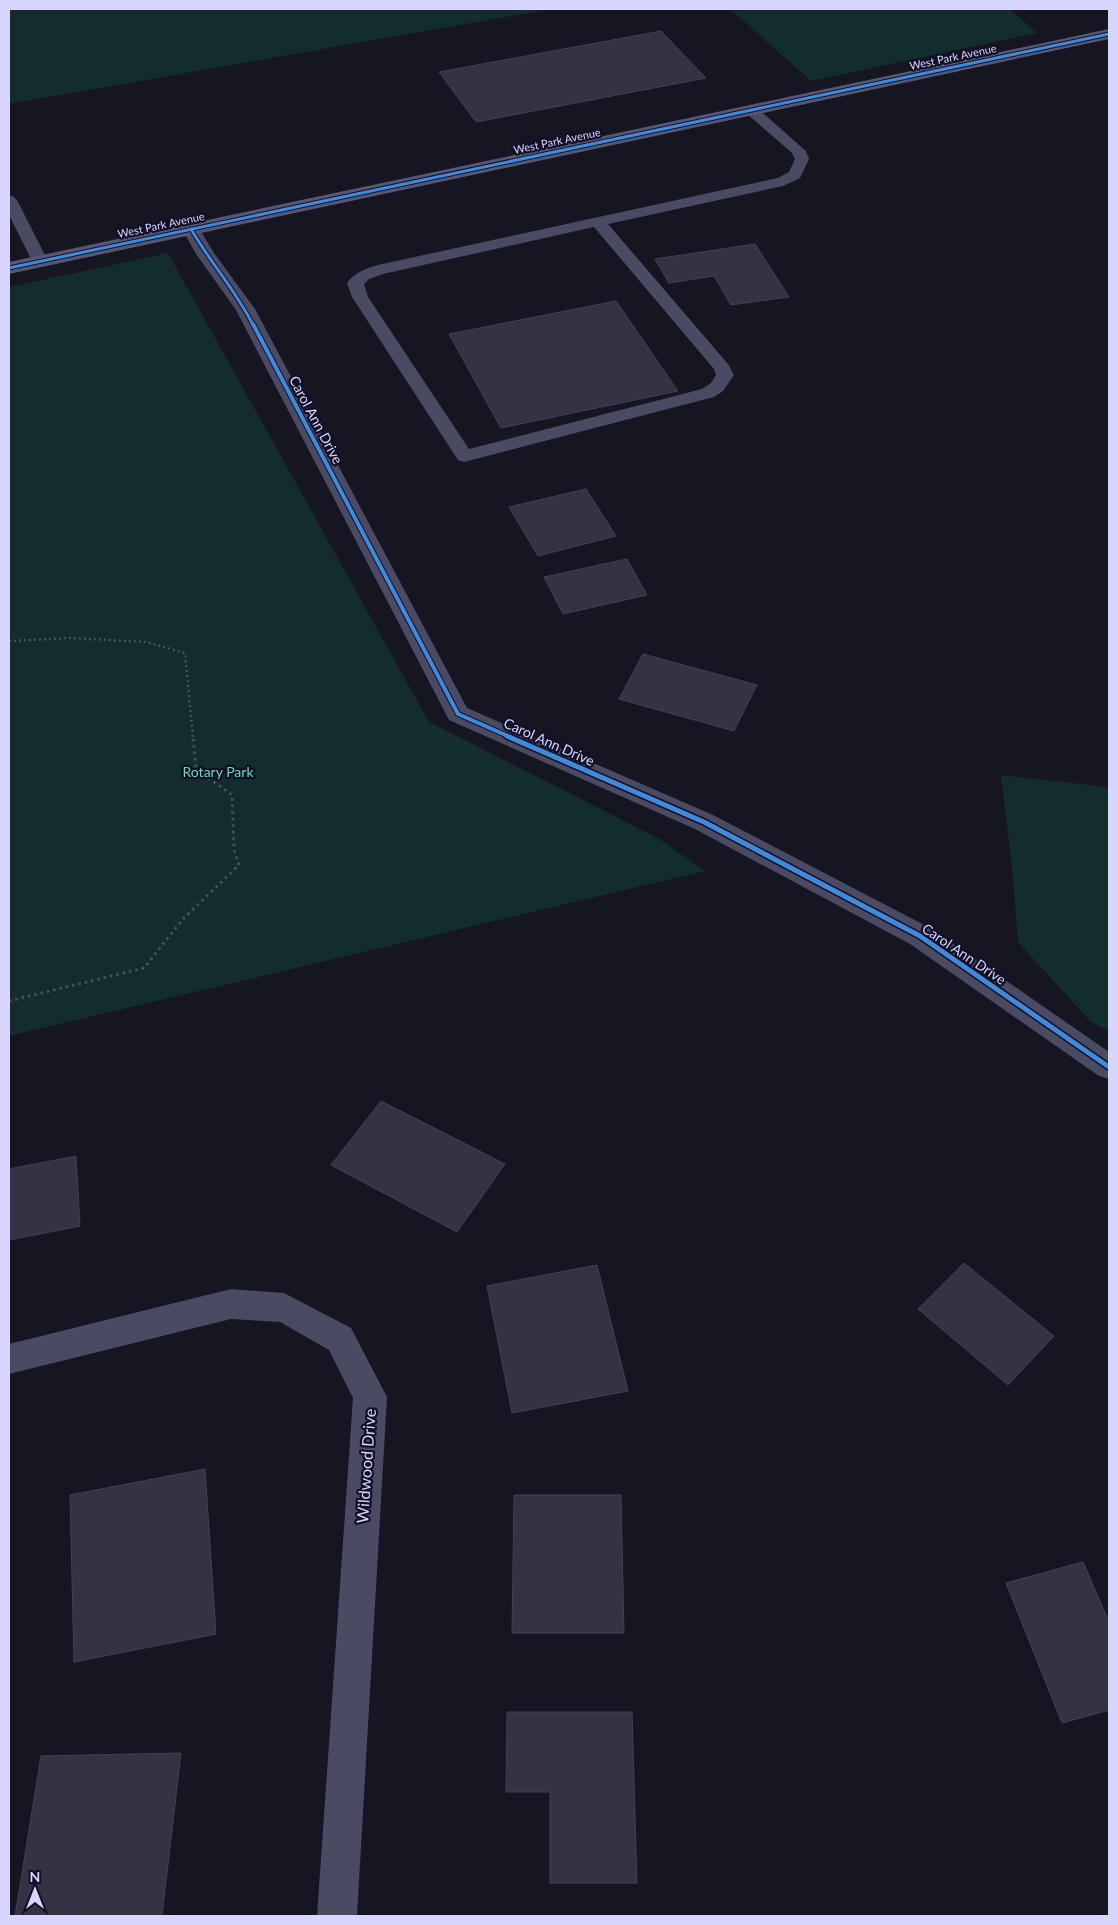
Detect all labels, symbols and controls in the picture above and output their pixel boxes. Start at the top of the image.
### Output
street label: West Park Avenue [908,41,998,72]
street label: West Park Avenue [512,125,602,156]
street label: West Park Avenue [116,209,206,240]
street label: Carol Ann Drive [286,373,347,467]
street label: Carol Ann Drive [501,714,597,769]
park label: Rotary Park [182,763,254,780]
street label: Carol Ann Drive [919,919,1009,988]
street label: Wildwood Drive [352,1408,379,1524]
north arrow [10,1865,60,1915]
text: N [30,1868,40,1885]

